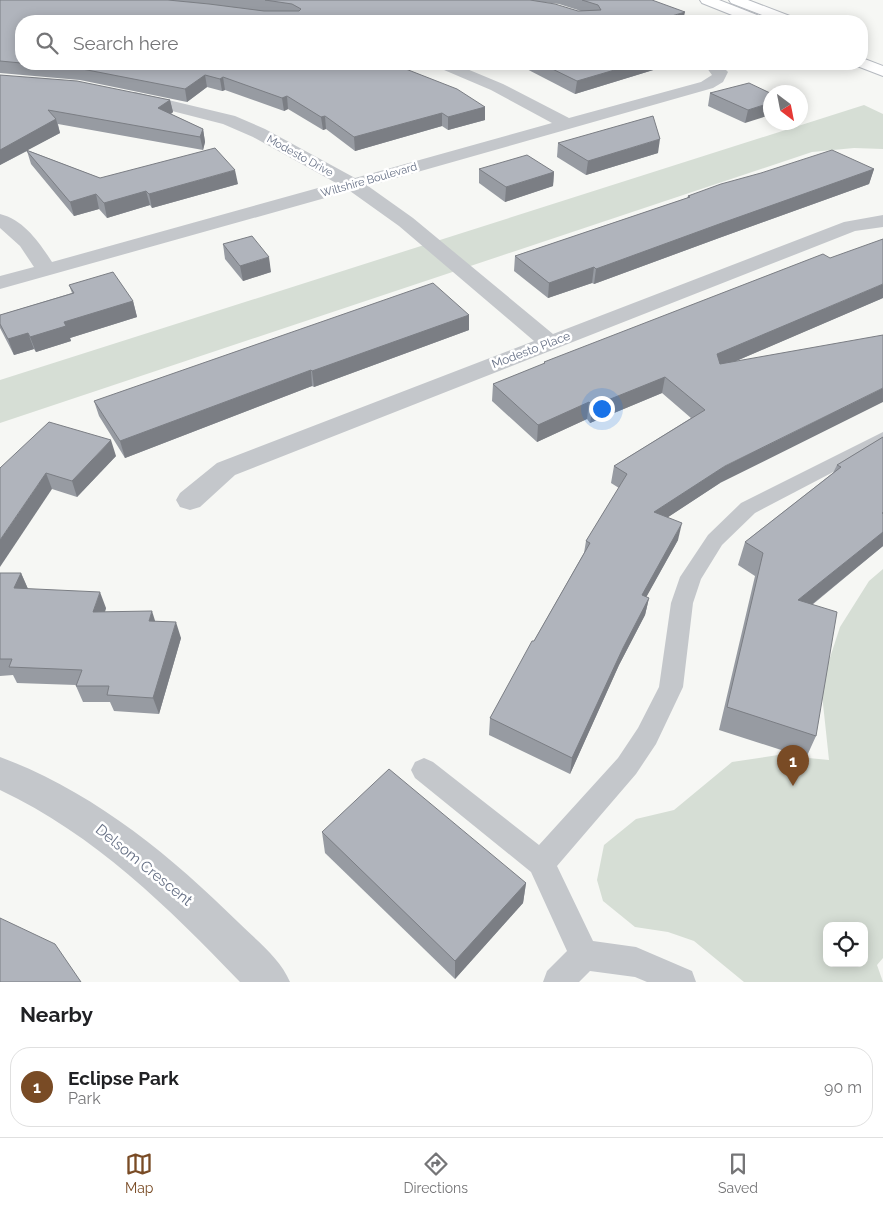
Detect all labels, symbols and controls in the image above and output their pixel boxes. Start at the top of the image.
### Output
search box [15,15,868,70]
icon: search [33,29,61,57]
text: Search here [73,32,179,54]
north arrow [763,85,808,130]
street label: Modesto Drive [265,132,336,180]
street label: Wiltshire Boulevard [319,160,419,200]
street label: Modesto Place [490,329,572,371]
your location [589,396,615,422]
pin: 1 [777,745,809,786]
street label: Delsom Crescent [92,820,196,910]
map controls [823,922,868,967]
button: locate [823,922,868,967]
text: Nearby [20,1002,93,1027]
text: Eclipse Park [68,1067,179,1089]
text: 1 [33,1078,41,1097]
text: 90 m [824,1078,862,1097]
text: Park [68,1089,101,1108]
tab: Map [125,1150,153,1196]
tab: Directions [403,1150,468,1196]
tab: Saved [718,1150,758,1196]

